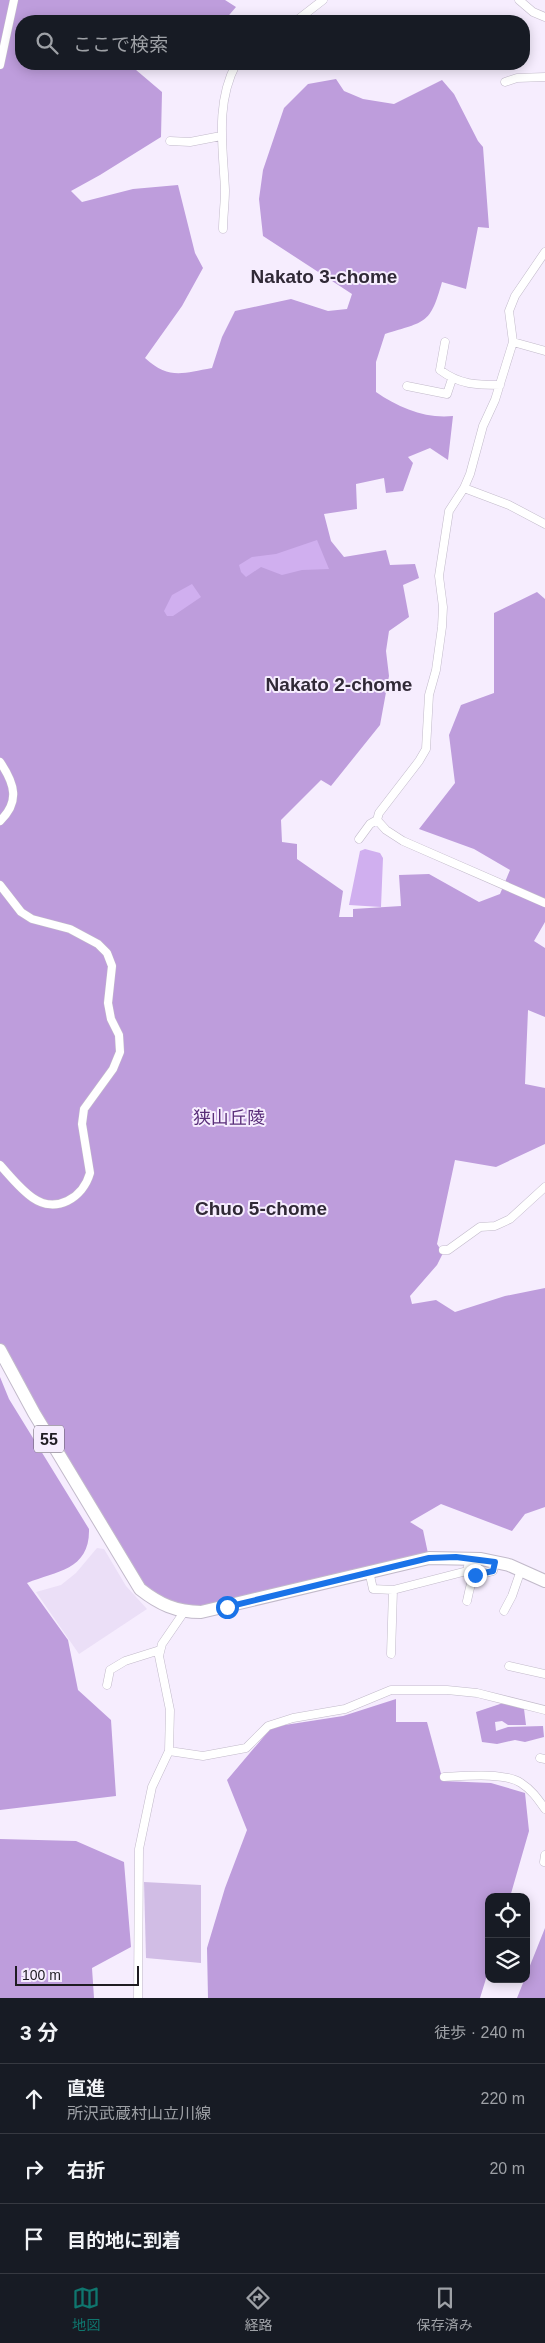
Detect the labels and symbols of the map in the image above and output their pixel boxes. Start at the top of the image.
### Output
district label: Nakato 3-chome [251,266,397,287]
district label: Nakato 2-chome [266,674,412,695]
park label: 狭山丘陵 [193,1108,265,1128]
district label: Chuo 5-chome [195,1198,327,1219]
road number: 55 [34,1426,64,1452]
route end [464,1564,487,1587]
route start [216,1596,239,1619]
scale bar [15,1963,139,1986]

